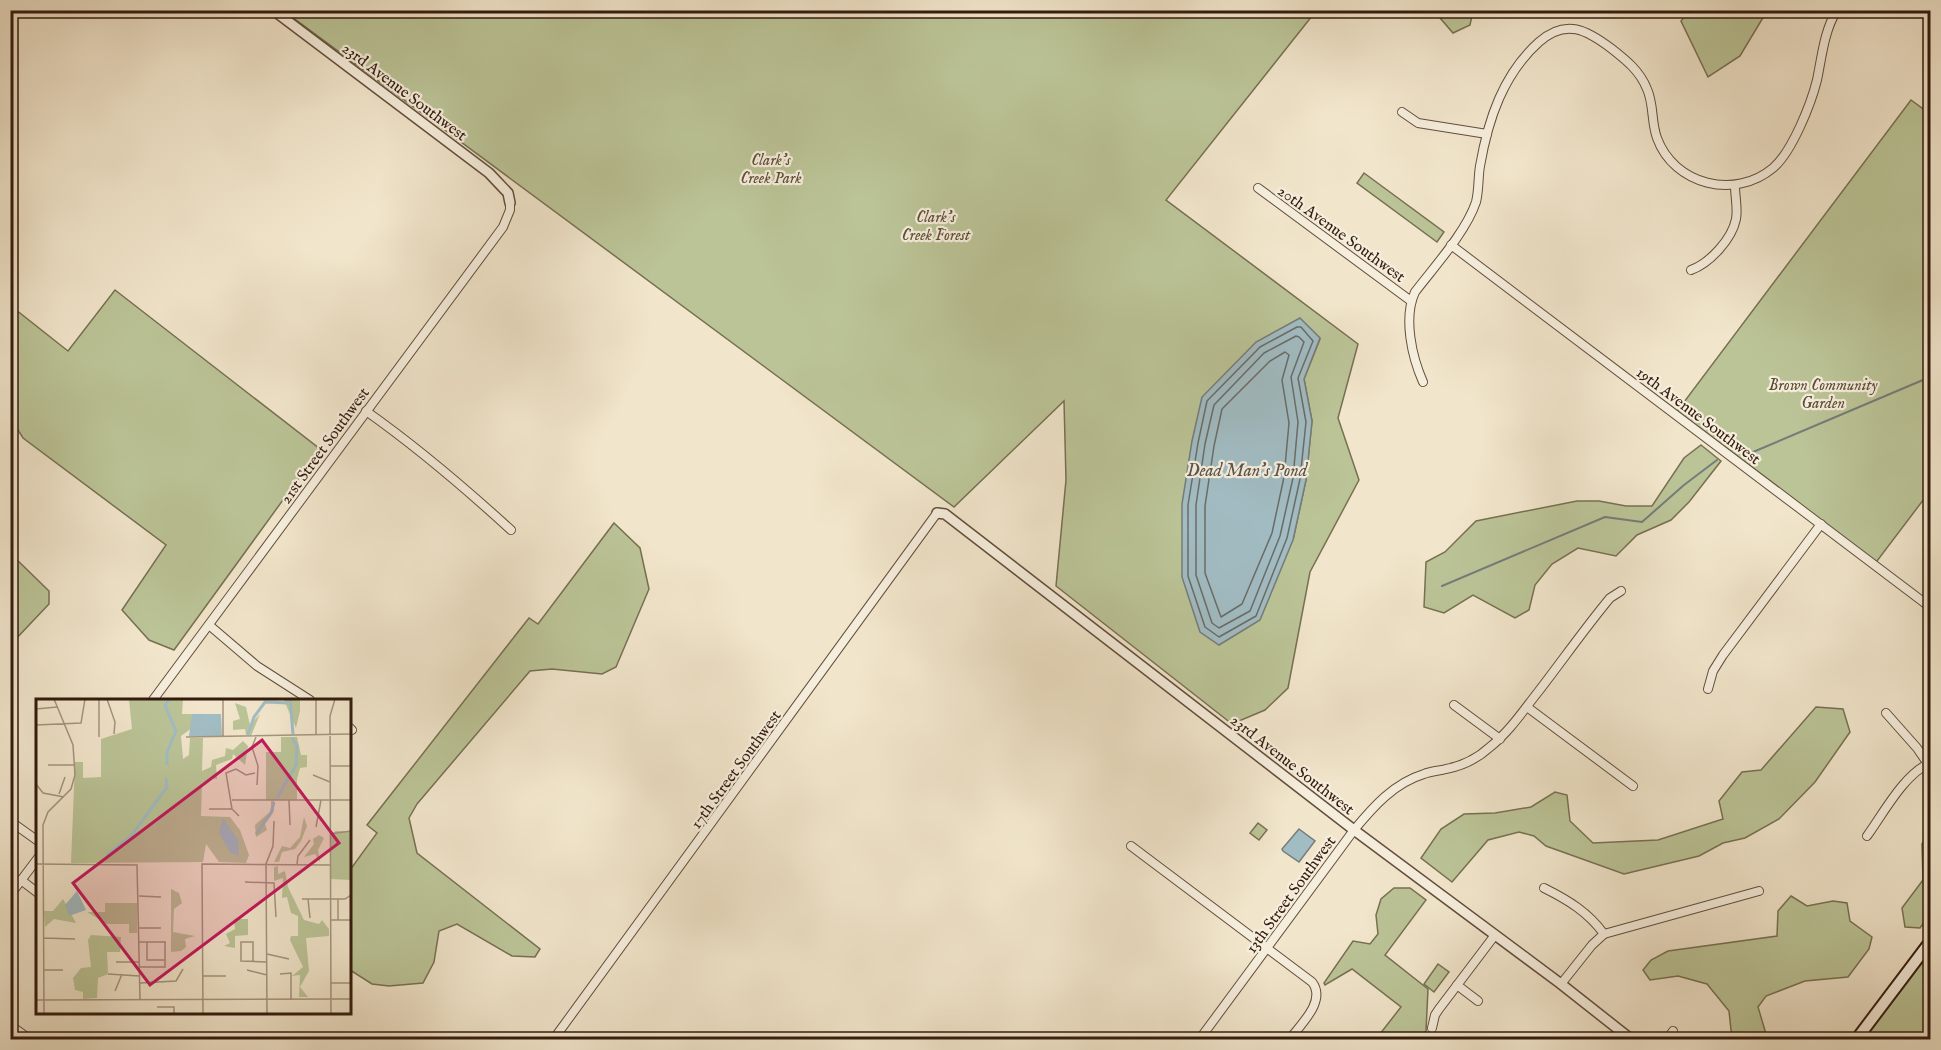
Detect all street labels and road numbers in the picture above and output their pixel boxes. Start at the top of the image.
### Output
street label: 23rd Avenue Southwest [337,39,471,146]
street label: 20th Avenue Southwest [1273,182,1409,288]
street label: 19th Avenue Southwest [1632,363,1764,470]
street label: 21st Street Southwest [277,384,375,508]
street label: 17th Street Southwest [687,706,787,833]
street label: 23rd Avenue Southwest [1226,711,1358,820]
street label: 13th Street Southwest [1242,832,1341,958]

